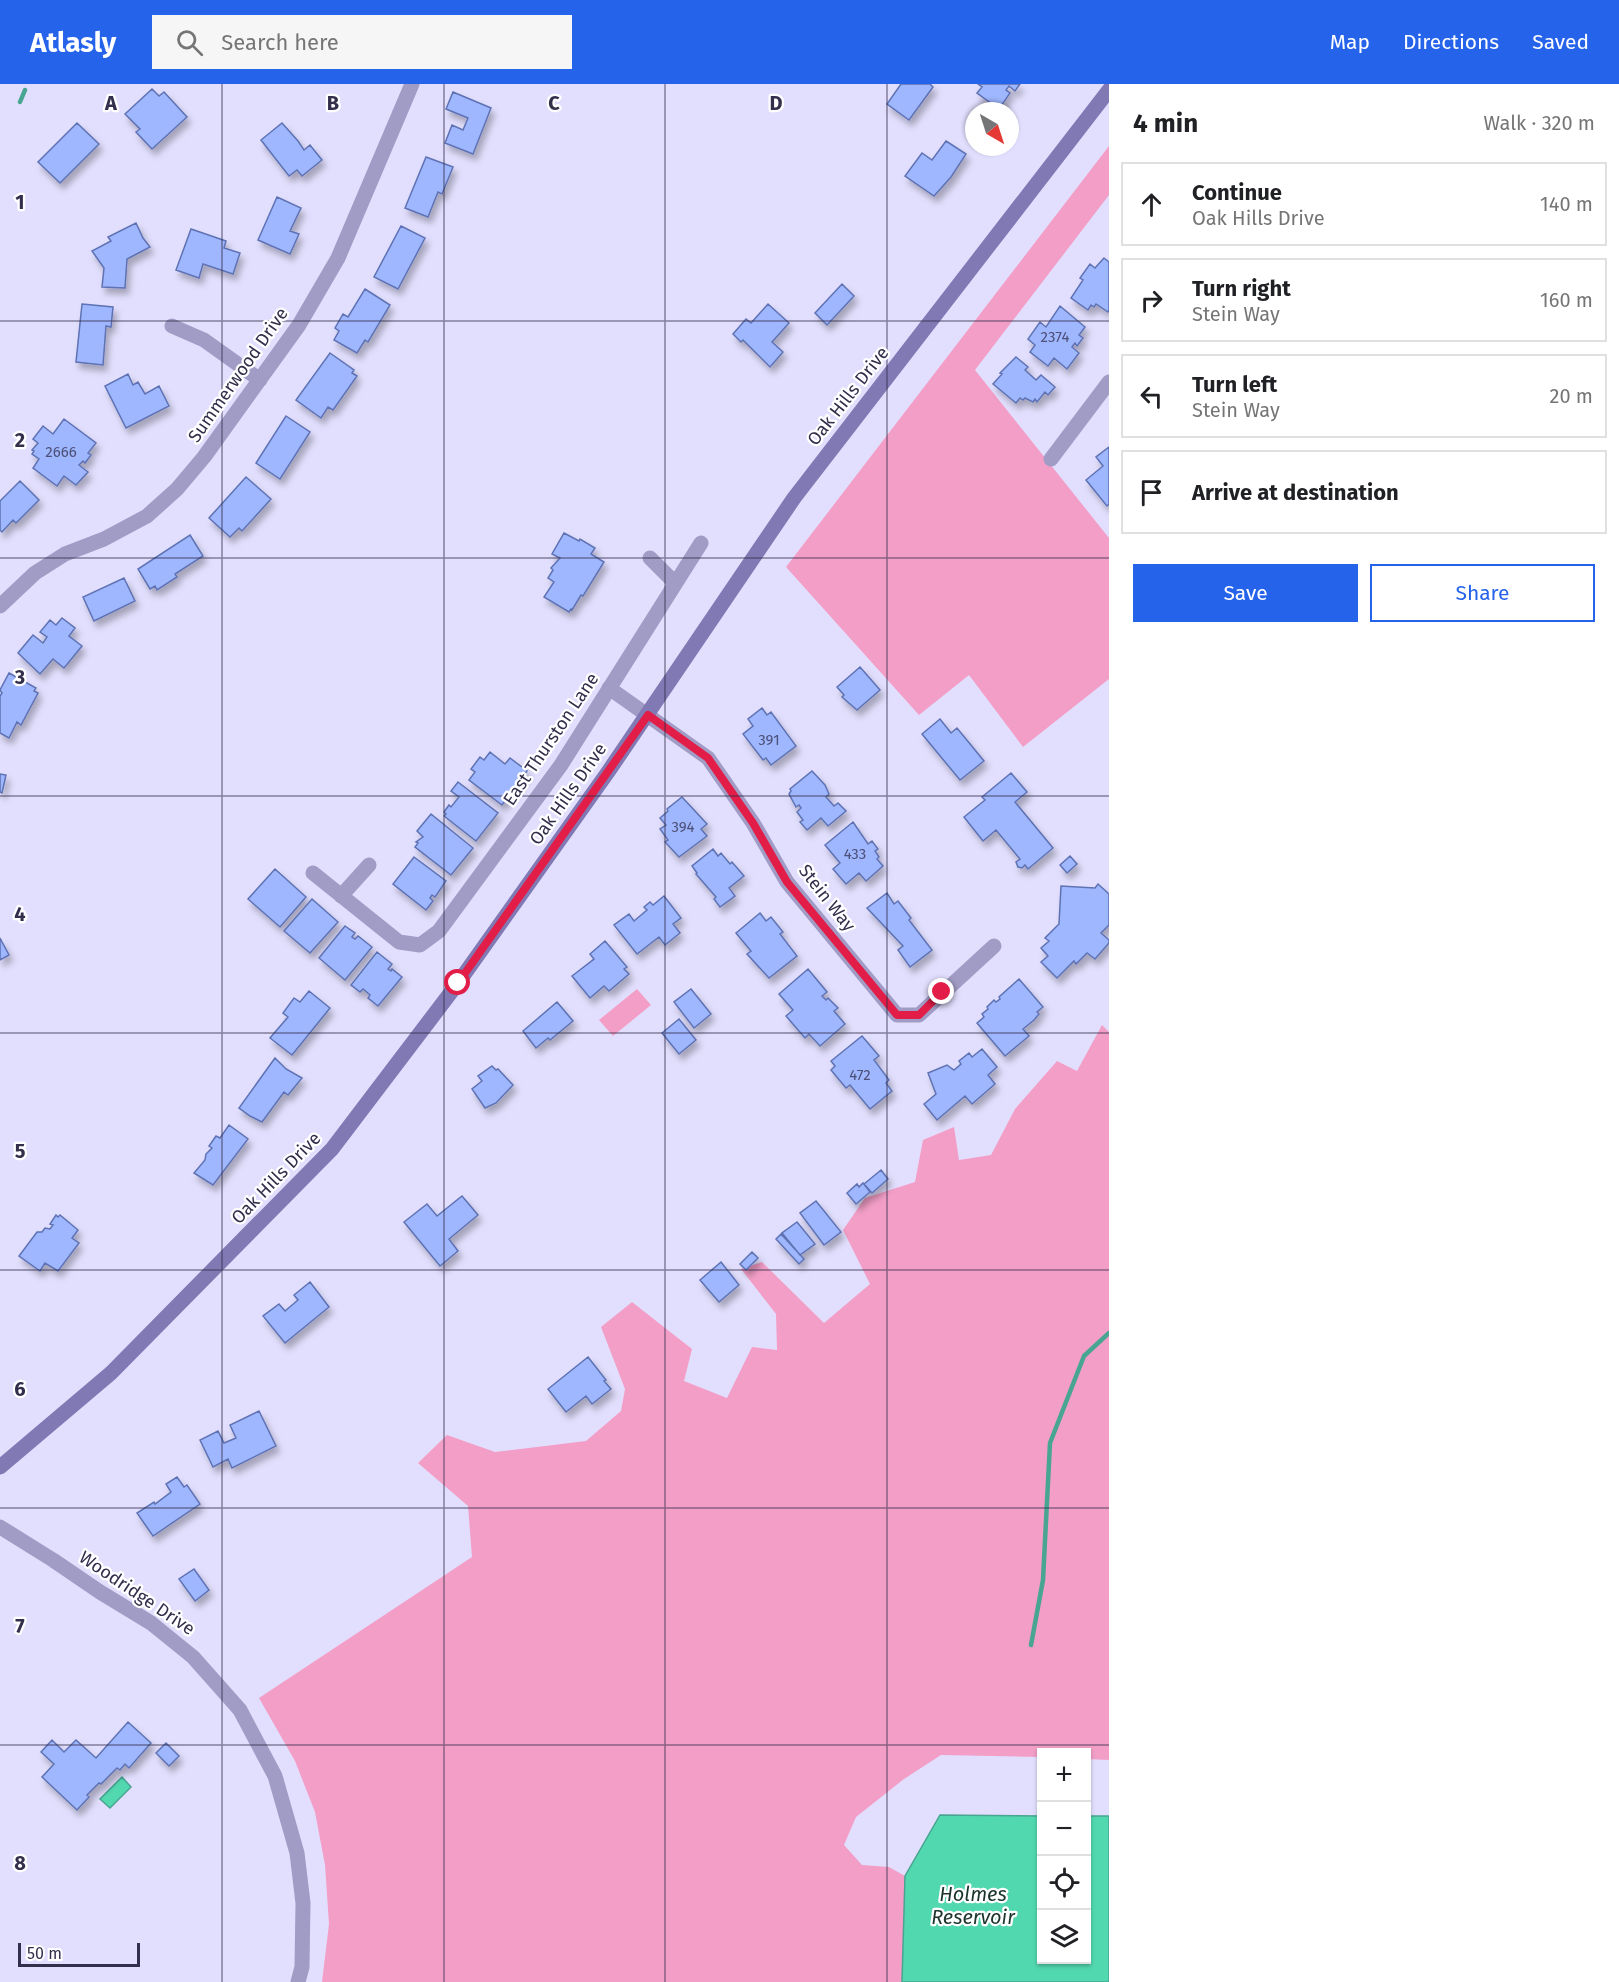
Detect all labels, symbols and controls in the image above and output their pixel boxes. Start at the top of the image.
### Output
search box [152,15,572,69]
text: Atlasly [30,26,116,59]
icon: search [173,26,206,59]
text: Search here [221,29,339,56]
text: Map [1330,29,1370,55]
text: Directions [1403,29,1499,55]
text: Saved [1532,29,1589,55]
text: A [104,91,118,115]
text: B [327,91,339,115]
text: C [548,91,560,115]
text: D [769,91,783,115]
north arrow [965,102,1019,156]
text: 4 min [1133,108,1198,139]
text: Walk · 320 m [1484,111,1595,135]
text: Continue [1192,179,1282,206]
icon: ahead [1135,188,1168,221]
text: 1 [15,190,25,214]
text: 140 m [1540,192,1593,216]
text: Oak Hills Drive [1192,206,1325,230]
text: Turn right [1192,275,1291,302]
icon: right [1135,284,1168,317]
text: 160 m [1540,288,1593,312]
text: Stein Way [1192,302,1280,326]
street label: Summerwood Drive [183,303,293,447]
house number: 2374 [1041,328,1069,346]
street label: Oak Hills Drive [803,342,893,450]
text: Turn left [1192,371,1277,398]
icon: left [1135,380,1168,413]
text: 20 m [1550,384,1593,408]
text: Stein Way [1192,398,1280,422]
text: 2 [15,428,25,452]
house number: 2666 [45,443,77,461]
icon: arrive [1135,476,1168,509]
text: Arrive at destination [1192,479,1399,506]
button: Save [1133,564,1358,622]
button: Share [1370,564,1595,622]
text: 3 [14,665,25,689]
street label: East Thurston Lane [499,669,603,809]
house number: 391 [758,731,780,749]
street label: Oak Hills Drive [525,739,611,849]
house number: 394 [671,818,695,836]
house number: 433 [844,845,866,863]
street label: Stein Way [794,860,860,936]
text: 4 [14,902,26,926]
route start [444,969,470,995]
route end [928,978,954,1004]
house number: 472 [849,1066,871,1084]
street label: Oak Hills Drive [227,1127,325,1229]
text: 5 [15,1139,26,1163]
text: 6 [14,1377,26,1401]
street label: Woodridge Drive [75,1546,199,1640]
text: 7 [15,1614,25,1638]
map controls [1037,1748,1091,1964]
button: + [1037,1748,1091,1802]
button: − [1037,1802,1091,1856]
text: 8 [14,1851,26,1875]
button: locate [1037,1856,1091,1910]
water label: Holmes Reservoir [931,1882,1016,1929]
button: layers [1037,1910,1091,1964]
scale bar [18,1940,140,1968]
text: 50 m [27,1944,62,1963]

